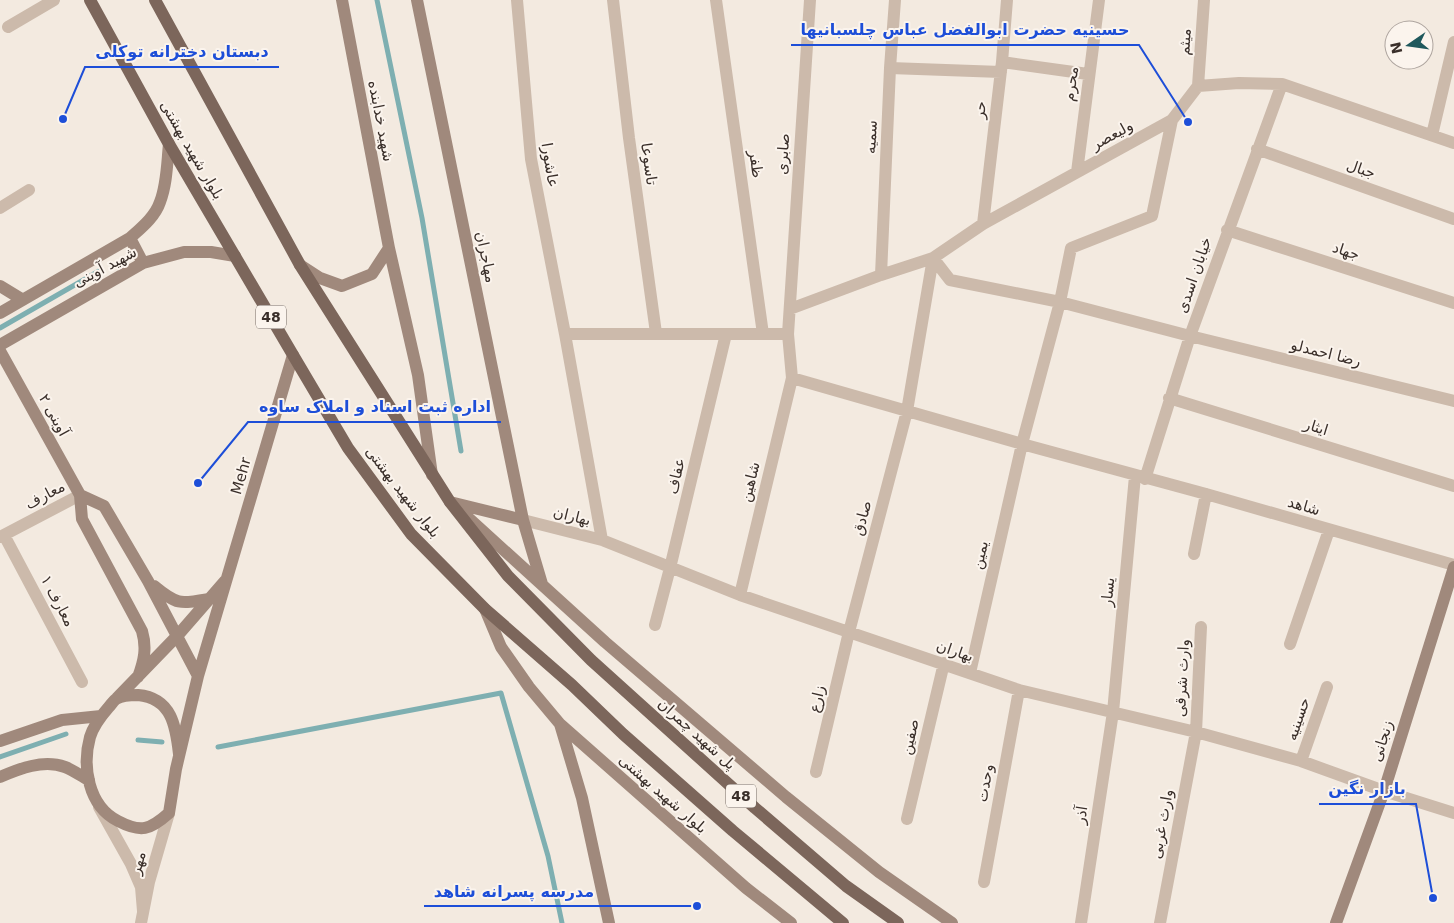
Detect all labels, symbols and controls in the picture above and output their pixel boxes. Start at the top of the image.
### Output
callout: حسینیه حضرت ابوالفضل عباس چلسبانیها [791,14,1139,45]
text: حسینیه حضرت ابوالفضل عباس چلسبانیها [801,20,1129,40]
north arrow [1384,20,1434,70]
street label: میثم [1175,28,1195,56]
callout: دبستان دخترانه توکلی [85,36,279,67]
text: N [1387,40,1405,55]
text: دبستان دخترانه توکلی [95,42,269,61]
street label: محرم [1060,65,1082,103]
street label: شهید خدابنده [364,79,398,163]
street label: بلوار شهید بهشتی [156,97,228,203]
street label: حر [970,100,990,121]
street label: ولیعصر [1087,116,1136,154]
street label: سمیه [861,120,881,154]
street label: صابری [773,133,793,175]
street label: عاشورا [538,141,562,189]
street label: تاسوعا [637,142,661,186]
street label: ظفر [745,148,767,179]
street label: جبال [1344,156,1378,182]
street label: مهاجران [472,230,500,284]
street label: خیابان اسدی [1173,235,1215,315]
street label: جهاد [1330,238,1362,264]
street label: شهید آوینی [70,243,140,291]
road number: 48 [256,306,286,328]
street label: رضا احمدلو [1288,335,1363,370]
street label: ۲ آوینی [35,391,73,440]
callout: اداره ثبت اسناد و املاک ساوه [248,391,501,422]
text: اداره ثبت اسناد و املاک ساوه [259,397,491,416]
street label: ایثار [1301,414,1330,439]
street label: بلوار شهید بهشتی [362,443,444,541]
street label: Mehr [227,455,255,497]
street label: عفاف [663,456,689,496]
street label: شاهین [736,460,764,504]
street label: معارف [22,477,68,513]
street label: شاهد [1286,493,1322,519]
street label: صادق [849,498,875,538]
street label: بهاران [551,503,593,529]
street label: یمین [968,539,992,571]
street label: معارف ۱ [37,572,79,630]
street label: یسار [1098,577,1118,608]
street label: بهاران [934,636,976,666]
street label: وارث شرقی [1171,639,1193,717]
street label: زارع [805,684,829,714]
street label: پل شهید چمران [654,694,740,774]
street label: حسینیه [1282,695,1314,743]
street label: صفین [897,717,923,757]
street label: زنجانی [1367,718,1397,764]
street label: بلوار شهید بهشتی [615,751,711,837]
street label: وحدت [973,762,997,804]
callout: بازار نگین [1319,773,1416,804]
text: بازار نگین [1328,779,1406,798]
road number: 48 [726,784,756,808]
street label: وارث غربی [1147,788,1177,860]
street label: آذر [1071,804,1091,826]
street label: مهر [126,849,150,878]
callout: مدرسه پسرانه شاهد [424,875,604,906]
text: مدرسه پسرانه شاهد [434,882,594,902]

